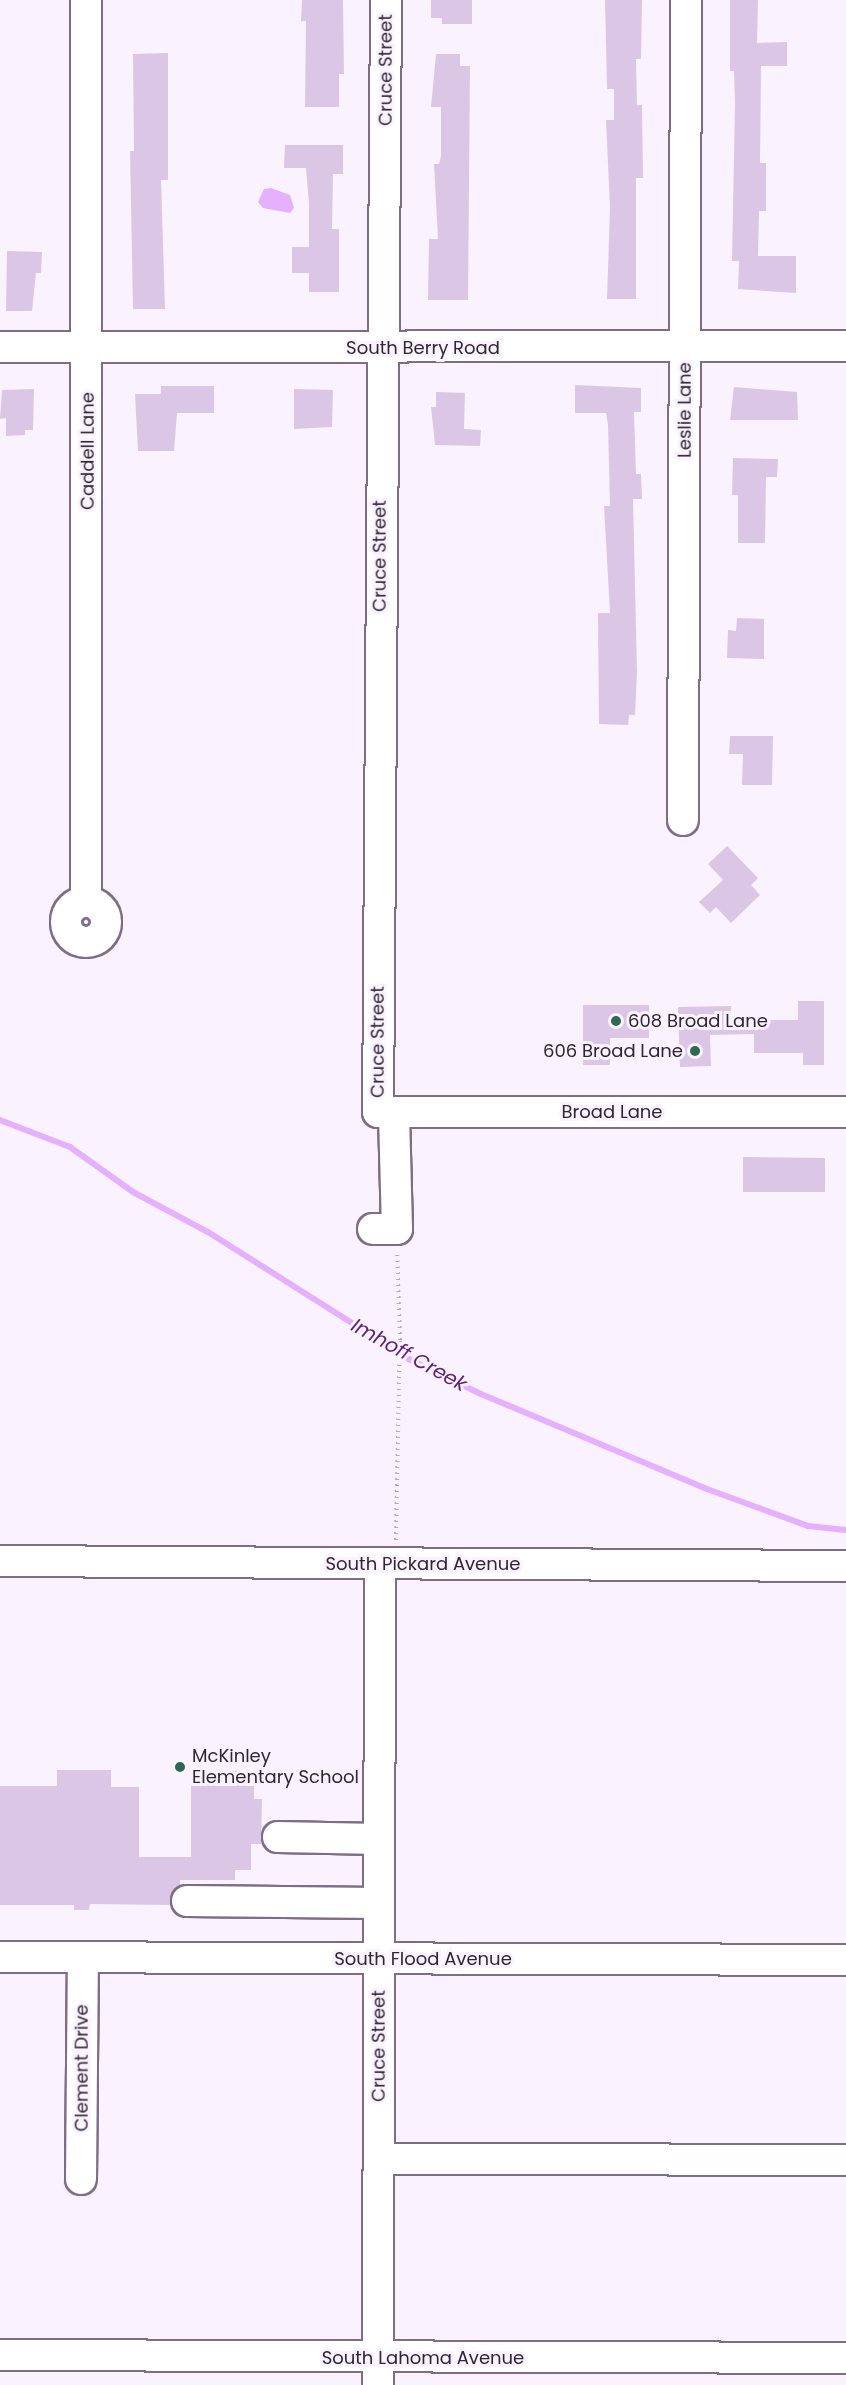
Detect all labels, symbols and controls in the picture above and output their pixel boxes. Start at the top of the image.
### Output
street label: Cruce Street [375,14,397,126]
street label: South Berry Road [346,337,500,359]
street label: Leslie Lane [674,362,696,458]
street label: Caddell Lane [77,392,99,510]
street label: Cruce Street [369,500,391,612]
street label: Cruce Street [367,986,389,1098]
place label: 608 Broad Lane [628,1010,768,1032]
marker: 608 Broad Lane [609,1014,623,1028]
place label: 606 Broad Lane [543,1040,683,1062]
marker: 606 Broad Lane [688,1044,702,1058]
street label: Broad Lane [561,1101,663,1123]
water label: Imhoff Creek [347,1313,471,1397]
street label: South Pickard Avenue [326,1553,520,1575]
place label: McKinley Elementary School [192,1746,359,1788]
marker: McKinley Elementary School [173,1760,187,1774]
street label: South Flood Avenue [334,1948,512,1970]
street label: Cruce Street [368,1990,390,2102]
street label: Clement Drive [71,2004,93,2132]
street label: South Lahoma Avenue [322,2347,524,2369]

